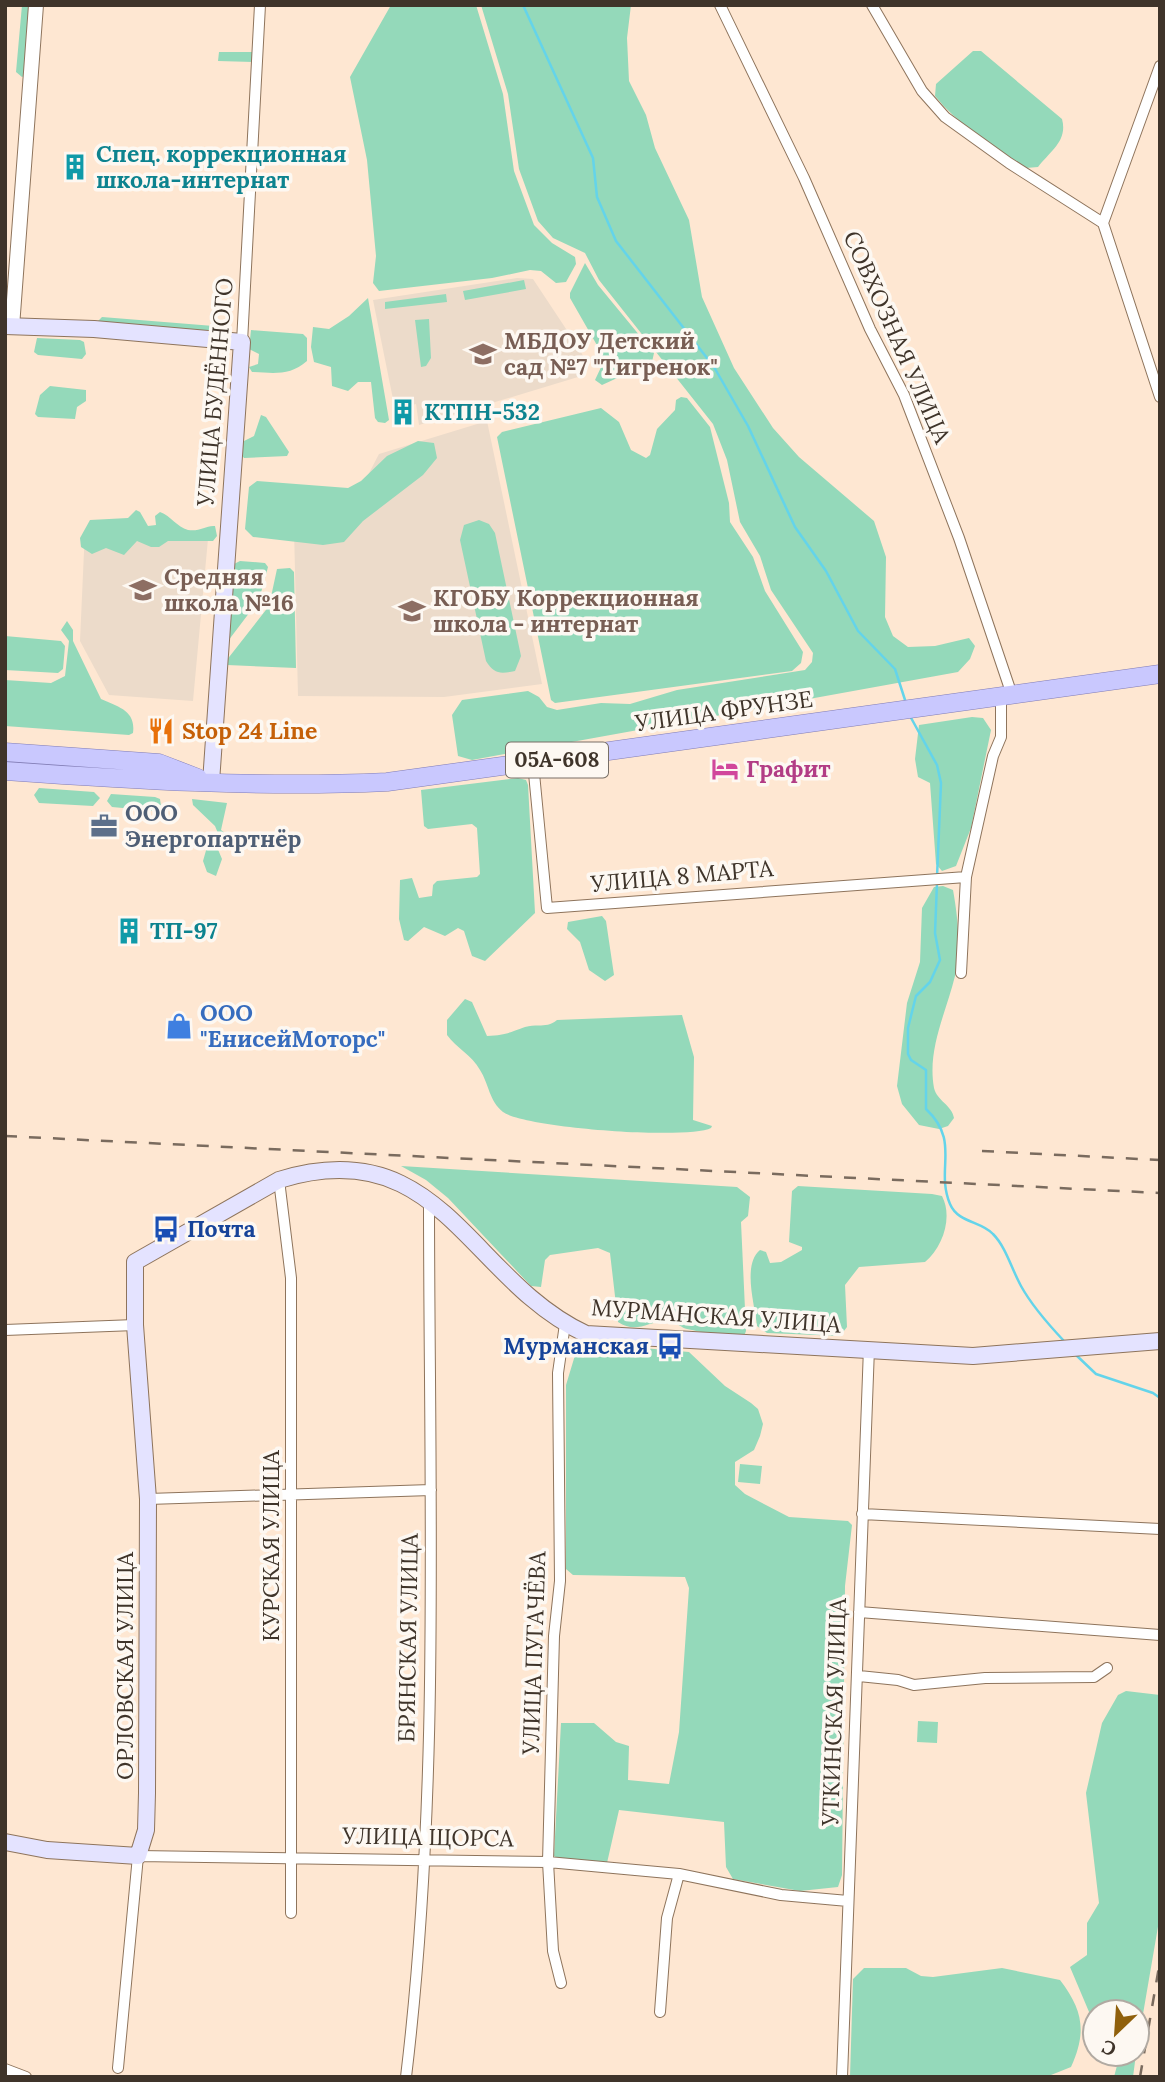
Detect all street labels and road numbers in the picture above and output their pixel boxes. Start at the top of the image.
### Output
street label: СОВХОЗНАЯ УЛИЦА [838,226,958,448]
street label: УЛИЦА БУДЁННОГО [190,277,239,508]
street label: УЛИЦА ФРУНЗЕ [632,684,815,737]
road number: 05А-608 [506,742,608,778]
street label: УЛИЦА 8 МАРТА [589,853,775,898]
street label: МУРМАНСКАЯ УЛИЦА [590,1292,842,1339]
street label: КУРСКАЯ УЛИЦА [256,1450,285,1642]
street label: БРЯНСКАЯ УЛИЦА [391,1533,424,1743]
street label: УЛИЦА ПУГАЧЁВА [515,1550,552,1756]
street label: ОРЛОВСКАЯ УЛИЦА [110,1551,139,1780]
street label: УТКИНСКАЯ УЛИЦА [815,1597,852,1827]
street label: УЛИЦА ЩОРСА [341,1820,514,1853]

